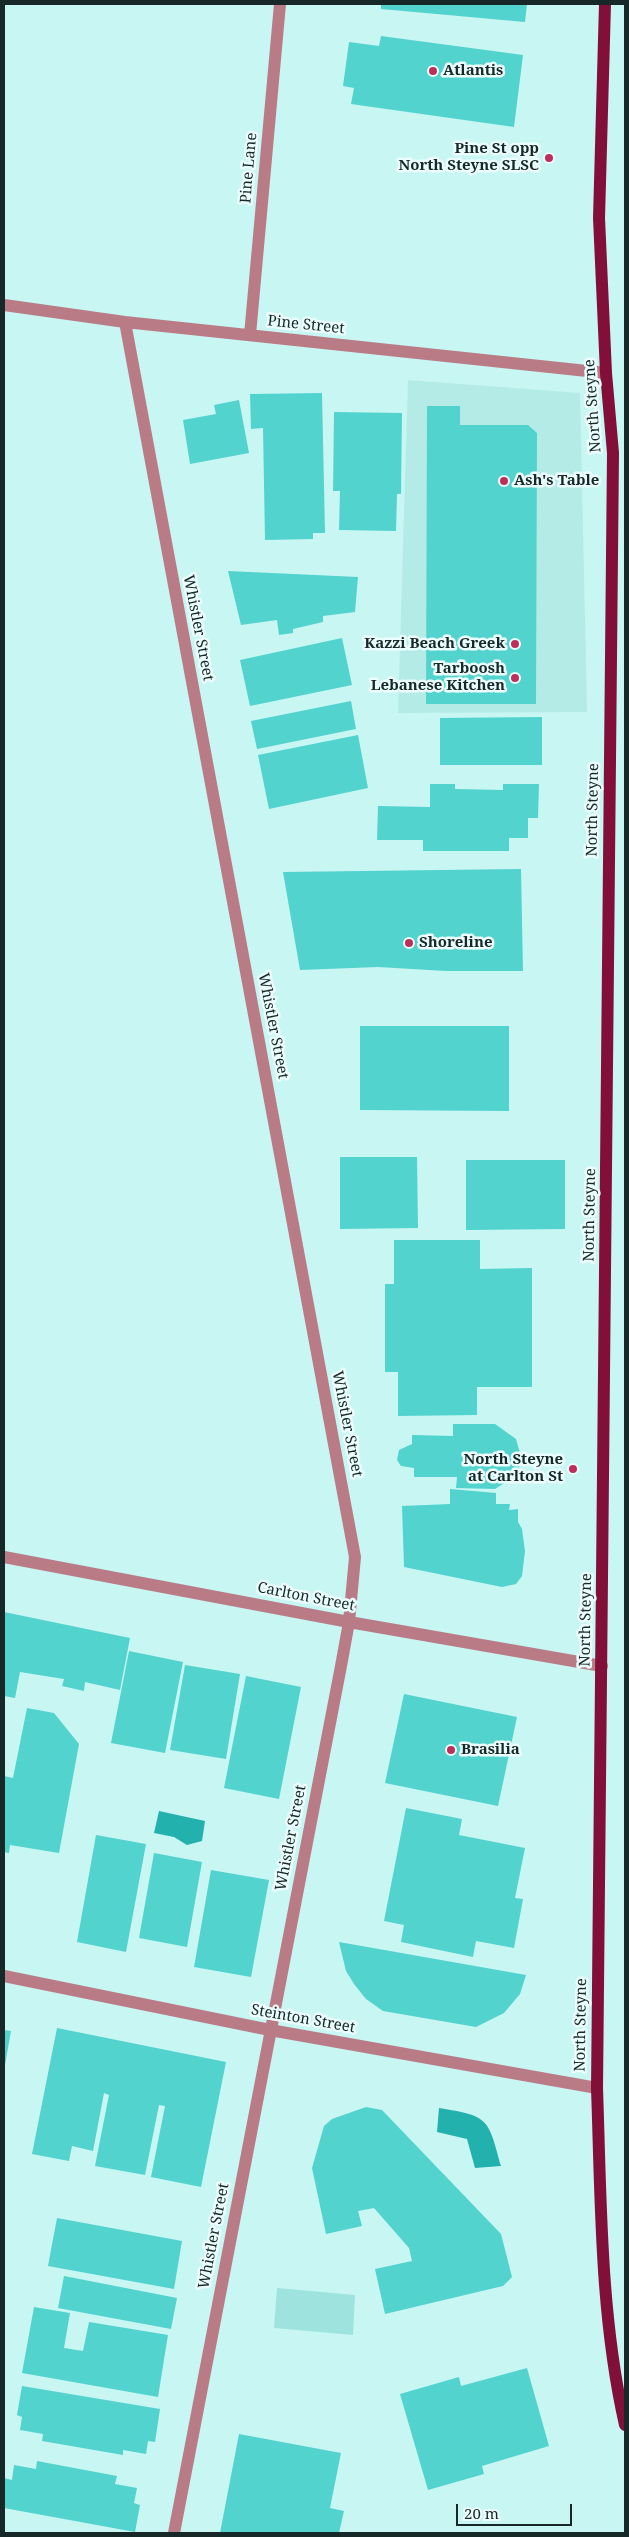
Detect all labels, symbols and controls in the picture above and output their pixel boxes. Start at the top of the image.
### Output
place label: Atlantis [443,62,503,80]
marker: Atlantis [427,65,439,77]
street label: Pine Lane [237,132,261,204]
place label: Pine St opp North Steyne SLSC [398,140,539,175]
marker: Pine St opp North Steyne SLSC [543,152,555,164]
street label: Pine Street [267,312,345,338]
street label: North Steyne [581,359,605,453]
place label: Ash's Table [514,472,599,490]
marker: Ash's Table [498,475,510,487]
street label: Whistler Street [179,573,217,683]
place label: Kazzi Beach Greek [364,635,505,653]
marker: Kazzi Beach Greek [509,638,521,650]
place label: Tarboosh Lebanese Kitchen [371,660,505,695]
marker: Tarboosh Lebanese Kitchen [509,672,521,684]
street label: North Steyne [583,763,603,857]
place label: Shoreline [419,934,492,952]
marker: Shoreline [403,937,415,949]
street label: Whistler Street [254,971,292,1081]
street label: North Steyne [580,1168,600,1262]
street label: Whistler Street [328,1369,366,1479]
place label: North Steyne at Carlton St [464,1451,563,1486]
marker: North Steyne at Carlton St [567,1463,579,1475]
street label: North Steyne [576,1573,596,1667]
street label: Carlton Street [256,1579,356,1615]
place label: Brasilia [461,1741,520,1759]
marker: Brasilia [445,1744,457,1756]
street label: Whistler Street [272,1783,310,1893]
street label: North Steyne [571,1978,591,2072]
street label: Steinton Street [250,2001,356,2037]
street label: Whistler Street [195,2181,233,2291]
scale bar [459,2494,575,2526]
text: 20 m [464,2503,499,2523]

